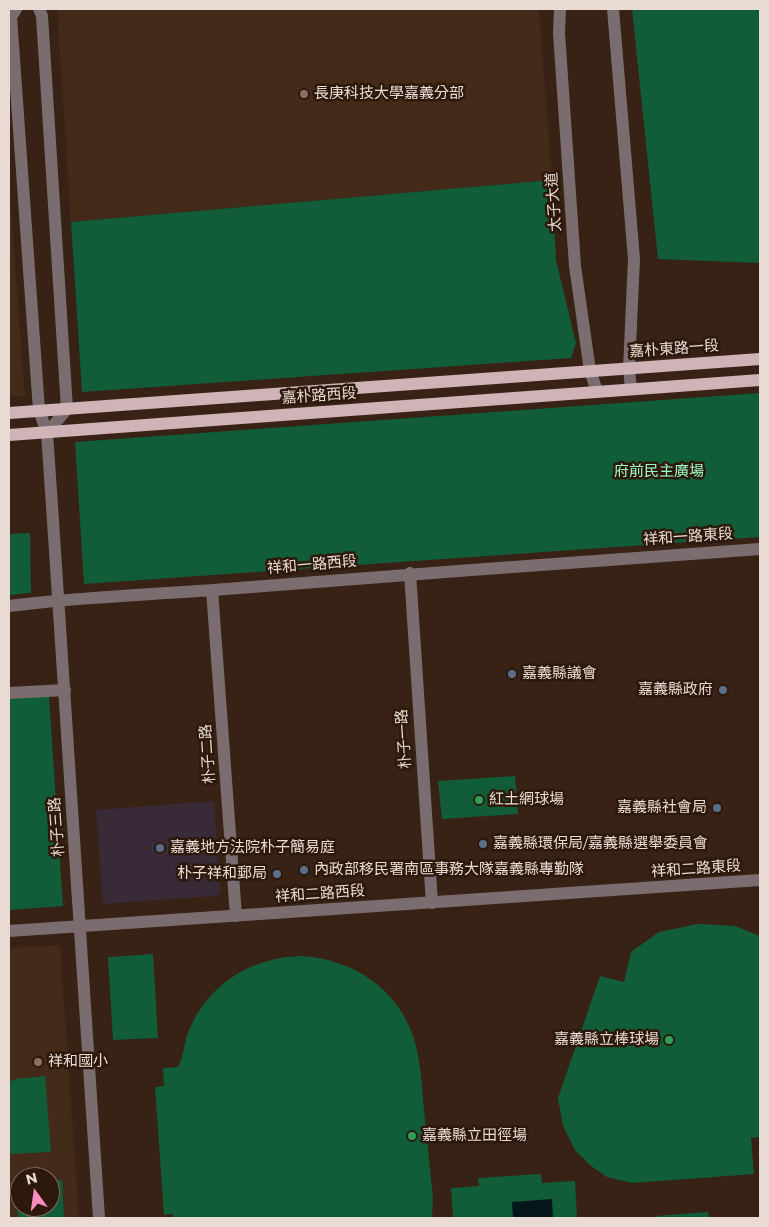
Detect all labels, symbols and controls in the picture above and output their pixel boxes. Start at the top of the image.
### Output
place label: 長庚科技大學嘉義分部 [314,85,464,103]
marker: 長庚科技大學嘉義分部 [298,88,310,100]
street label: 太子大道 [543,171,565,233]
street label: 嘉朴東路一段 [628,337,720,361]
street label: 嘉朴路西段 [281,384,357,408]
park label: 府前民主廣場 [614,463,704,481]
street label: 祥和一路東段 [642,525,734,549]
street label: 祥和一路西段 [266,552,358,578]
place label: 嘉義縣議會 [522,665,597,683]
marker: 嘉義縣議會 [506,668,518,680]
place label: 嘉義縣政府 [638,681,713,699]
marker: 嘉義縣政府 [717,684,729,696]
street label: 朴子一路 [393,708,415,770]
street label: 朴子二路 [197,723,219,785]
place label: 紅土網球場 [489,791,564,809]
marker: 紅土網球場 [473,794,485,806]
street label: 朴子三路 [46,796,68,858]
place label: 嘉義縣社會局 [617,799,707,817]
marker: 嘉義縣社會局 [711,802,723,814]
place label: 嘉義縣環保局/嘉義縣選舉委員會 [493,835,708,853]
marker: 嘉義縣環保局/嘉義縣選舉委員會 [477,838,489,850]
place label: 嘉義地方法院朴子簡易庭 [170,839,335,857]
marker: 嘉義地方法院朴子簡易庭 [154,842,166,854]
street label: 祥和二路東段 [650,857,742,881]
place label: 內政部移民署南區事務大隊嘉義縣專勤隊 [314,861,584,879]
marker: 內政部移民署南區事務大隊嘉義縣專勤隊 [298,864,310,876]
place label: 朴子祥和郵局 [177,865,267,883]
marker: 朴子祥和郵局 [271,868,283,880]
street label: 祥和二路西段 [274,882,366,906]
place label: 嘉義縣立棒球場 [554,1031,659,1049]
marker: 嘉義縣立棒球場 [663,1034,675,1046]
place label: 祥和國小 [48,1053,108,1071]
marker: 祥和國小 [32,1056,44,1068]
place label: 嘉義縣立田徑場 [422,1127,527,1145]
marker: 嘉義縣立田徑場 [406,1130,418,1142]
north arrow [10,1167,60,1217]
text: N [24,1168,39,1189]

